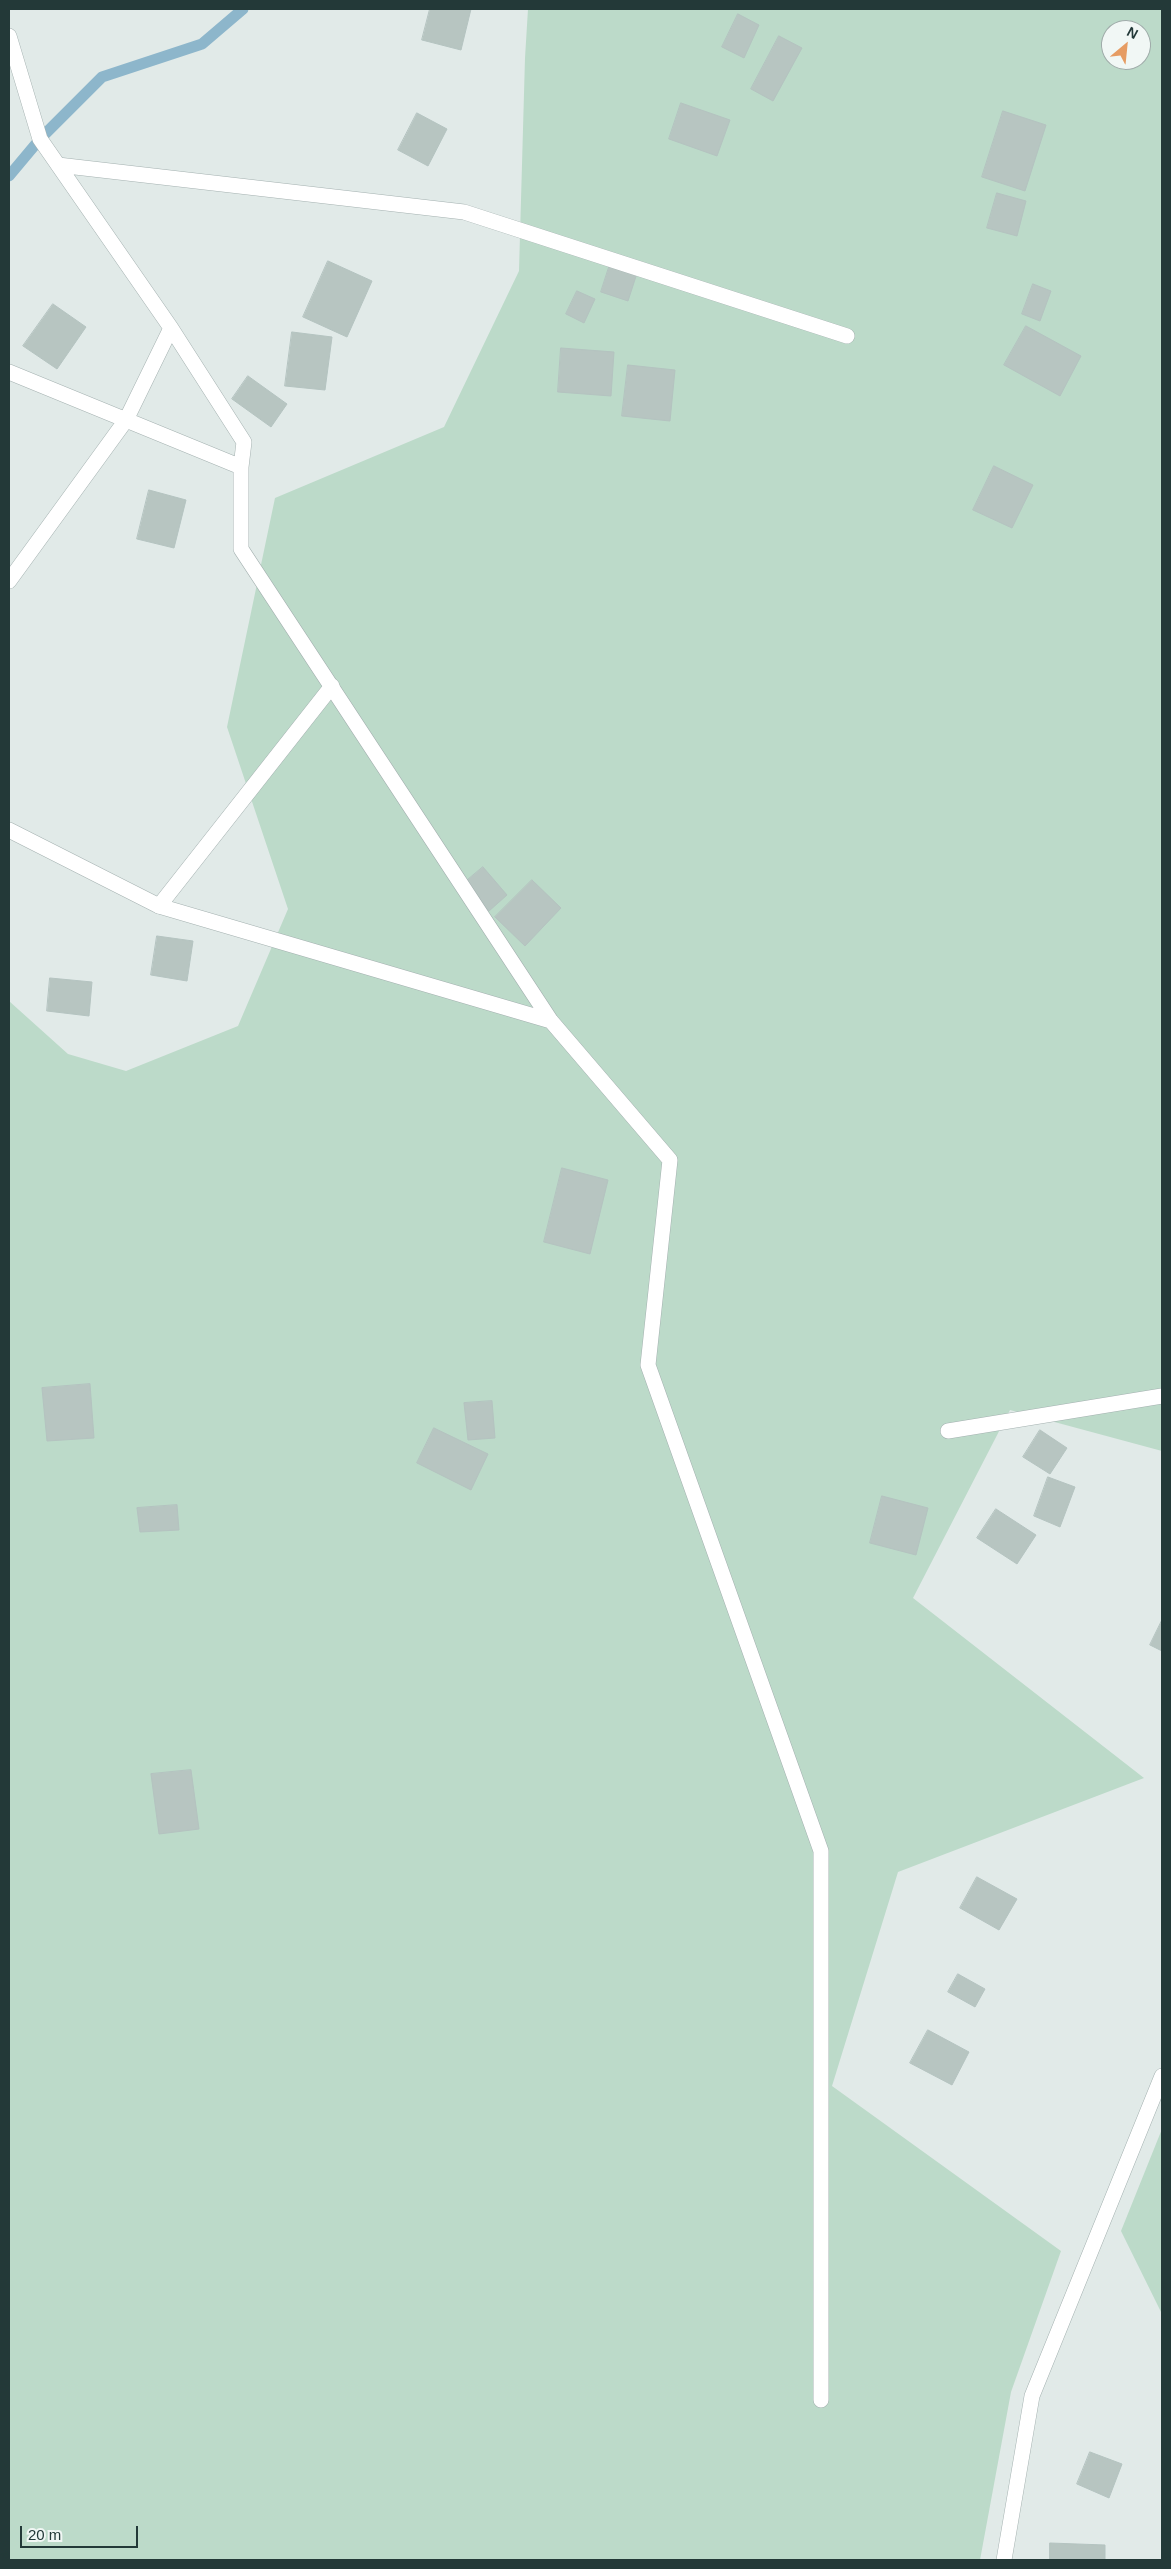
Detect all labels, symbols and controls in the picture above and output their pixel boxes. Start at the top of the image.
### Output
north arrow [1101,20,1151,70]
text: N [1124,23,1141,42]
scale bar [22,2516,140,2548]
text: 20 m [28,2526,61,2543]

